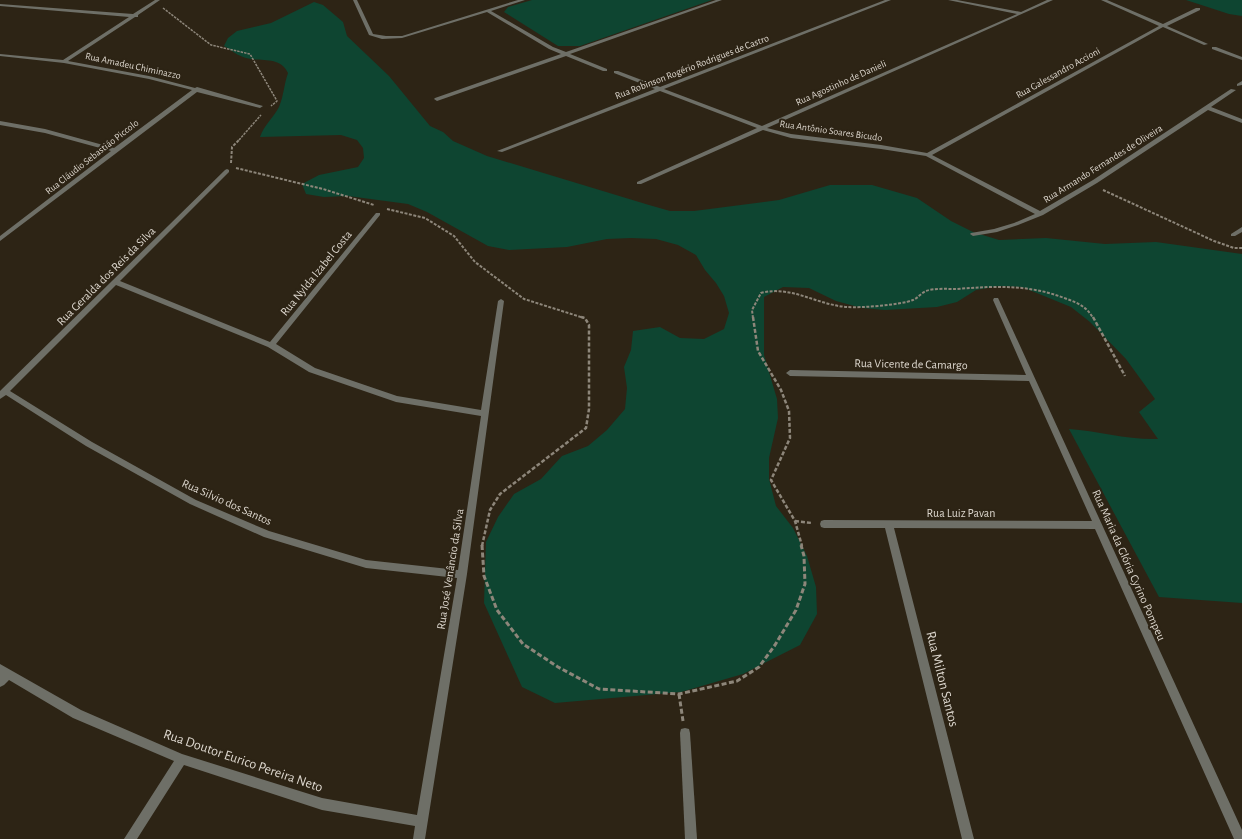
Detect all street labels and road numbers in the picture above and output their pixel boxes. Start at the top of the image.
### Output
street label: Rua Robinson Rogério Rodrigues de Castro [614,33,770,101]
street label: Rua Galessandro Accioni [1014,46,1102,100]
street label: Rua Amadeu Chiminazzo [84,51,182,81]
street label: Rua Agostinho de Danieli [794,58,888,108]
street label: Rua Cláudio Sebastiáo Piccolo [44,118,141,196]
street label: Rua Antônio Soares Bicudo [779,119,883,143]
street label: Rua Armando Fernandes de Oliveira [1042,123,1165,205]
street label: Rua Geralda dos Reis da Silva [54,224,158,328]
street label: Rua Nylda Izabel Costa [278,228,355,319]
street label: Rua Vicente de Camargo [854,357,968,371]
street label: Rua Silvio dos Santos [180,477,274,527]
street label: Rua Maria da Glória Cyrino Pompeu [1089,488,1168,643]
street label: Rua José Venâncio da Silva [435,507,466,630]
street label: Rua Luiz Pavan [927,507,995,519]
street label: Rua Milton Santos [923,630,961,728]
street label: Rua Doutor Eurico Pereira Neto [161,727,325,795]

